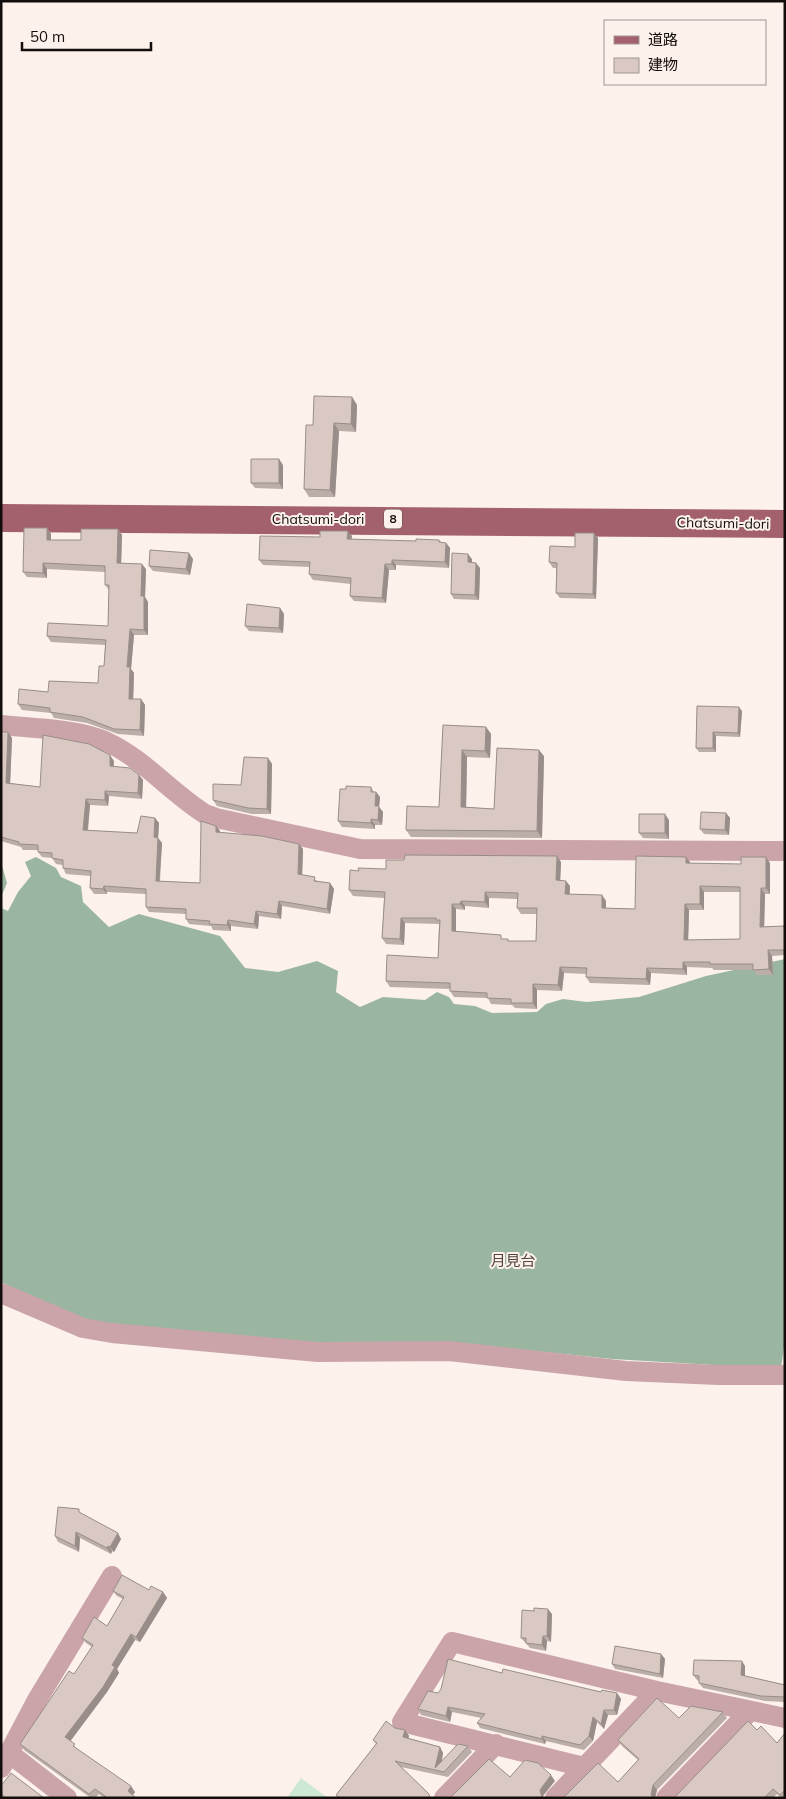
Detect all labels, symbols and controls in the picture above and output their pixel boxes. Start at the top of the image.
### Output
scale bar [22,20,151,52]
legend [604,20,766,85]
text: 50 m [30,27,65,46]
text: 道路 [648,30,678,49]
text: 建物 [648,55,678,74]
road number: 8 [384,509,402,528]
street label: Chatsumi-dori [272,510,364,528]
street label: Chatsumi-dori [676,513,770,533]
district label: 月見台 [490,1251,536,1270]

